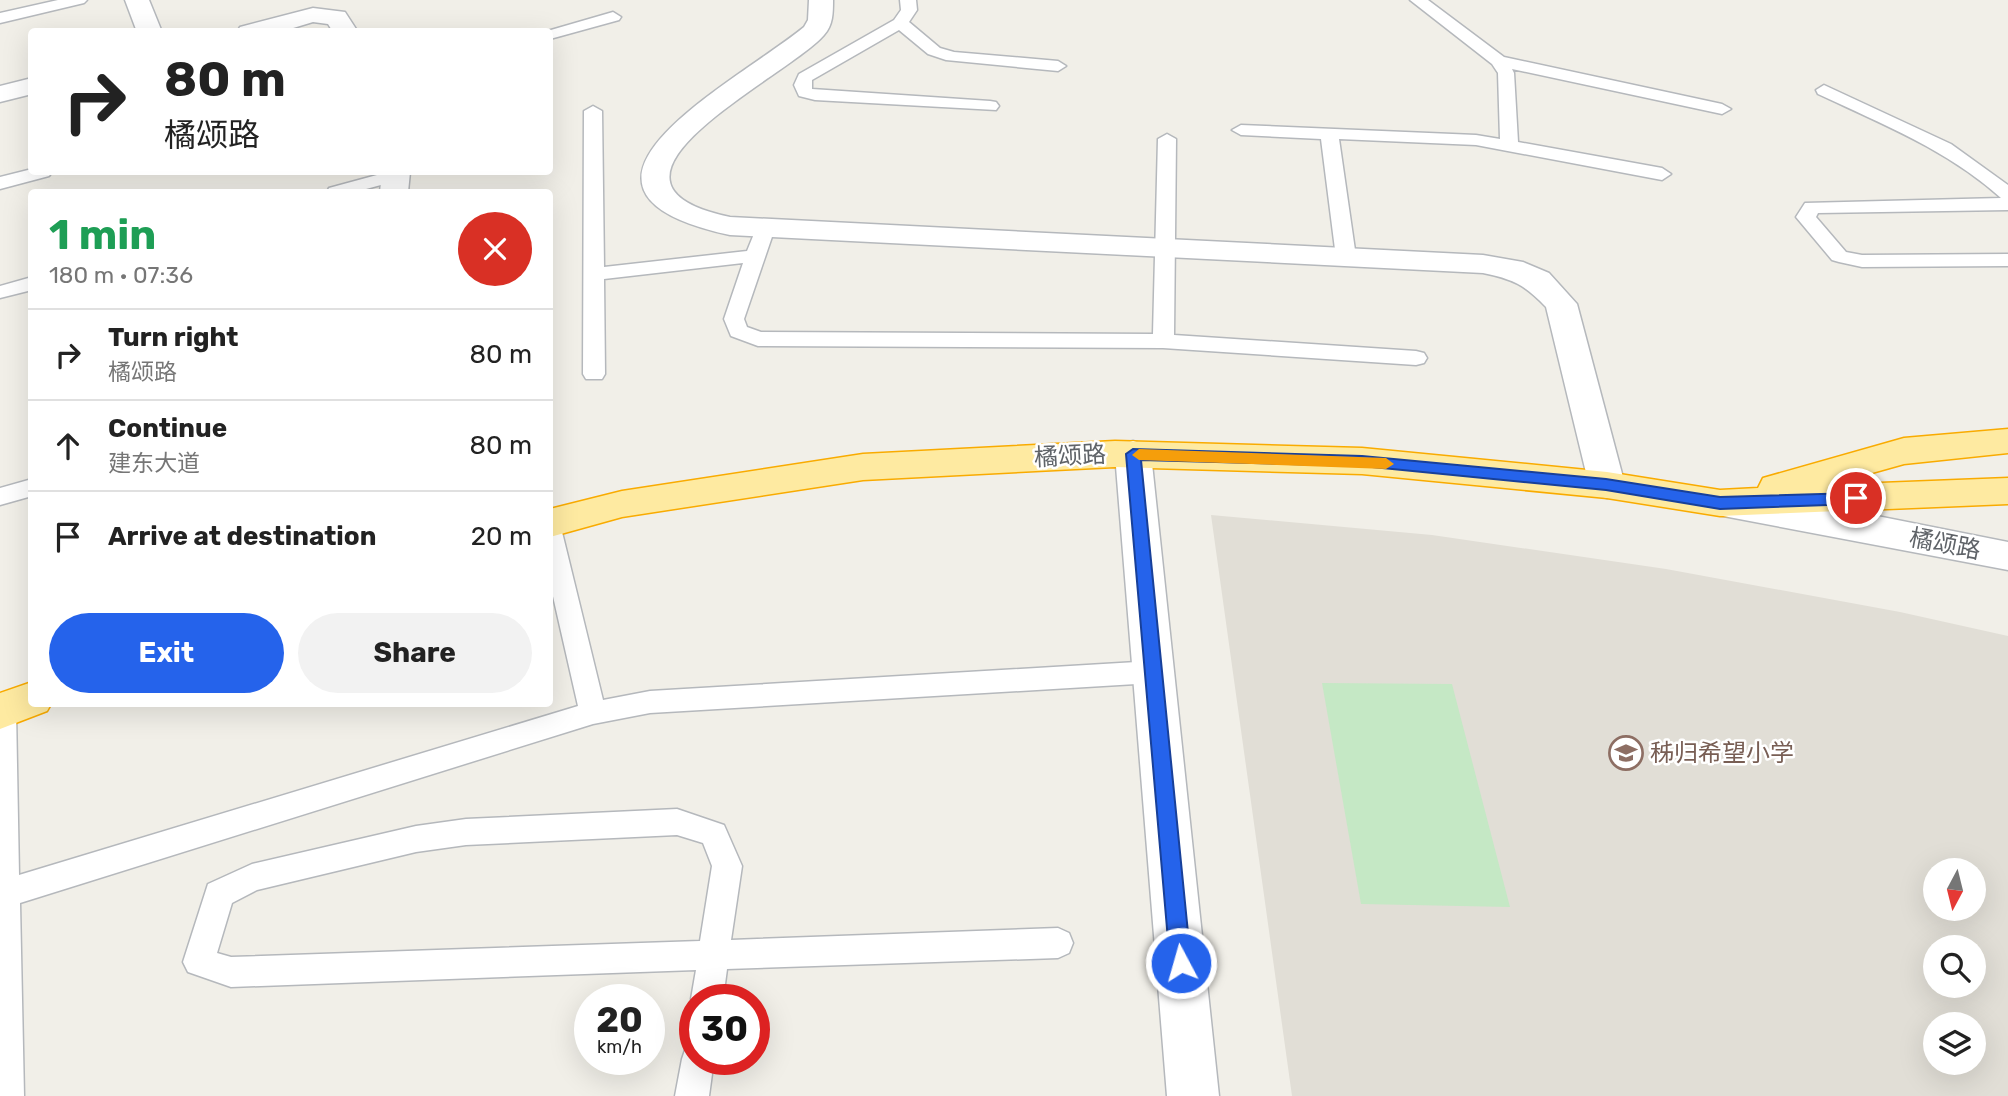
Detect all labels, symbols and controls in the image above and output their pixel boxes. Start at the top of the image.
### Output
text: 80 m [164,50,286,108]
icon: right [49,56,140,147]
text: 橘颂路 [164,116,260,154]
text: 1 min [49,210,156,260]
button: close [458,212,532,286]
text: 180 m · 07:36 [49,261,193,289]
text: Turn right [108,322,238,353]
icon: right [49,336,87,374]
text: 80 m [469,339,532,370]
text: 橘颂路 [108,358,177,386]
text: Continue [108,413,227,444]
icon: ahead [49,427,87,465]
text: 80 m [469,430,532,461]
street label: 橘颂路 [1033,440,1107,472]
text: 建东大道 [108,449,200,477]
pin [1826,468,1886,528]
icon: arrive [1837,479,1875,517]
icon: arrive [49,518,87,556]
text: Arrive at destination [108,521,376,552]
text: 20 m [471,521,532,552]
street label: 橘颂路 [1907,523,1983,565]
button: Exit [49,613,284,693]
button: Share [298,613,532,693]
school or university icon: 秭归希望小学 [1607,734,1645,772]
place label: 秭归希望小学 [1650,739,1794,767]
north arrow [1923,858,1986,920]
map controls [1923,858,1986,1075]
position arrow [1144,926,1218,1000]
button: search [1923,935,1986,998]
speed limit sign: 30 [679,984,770,1075]
text: 20 [596,999,643,1041]
button: layers [1923,1012,1986,1075]
text: km/h [597,1036,642,1058]

